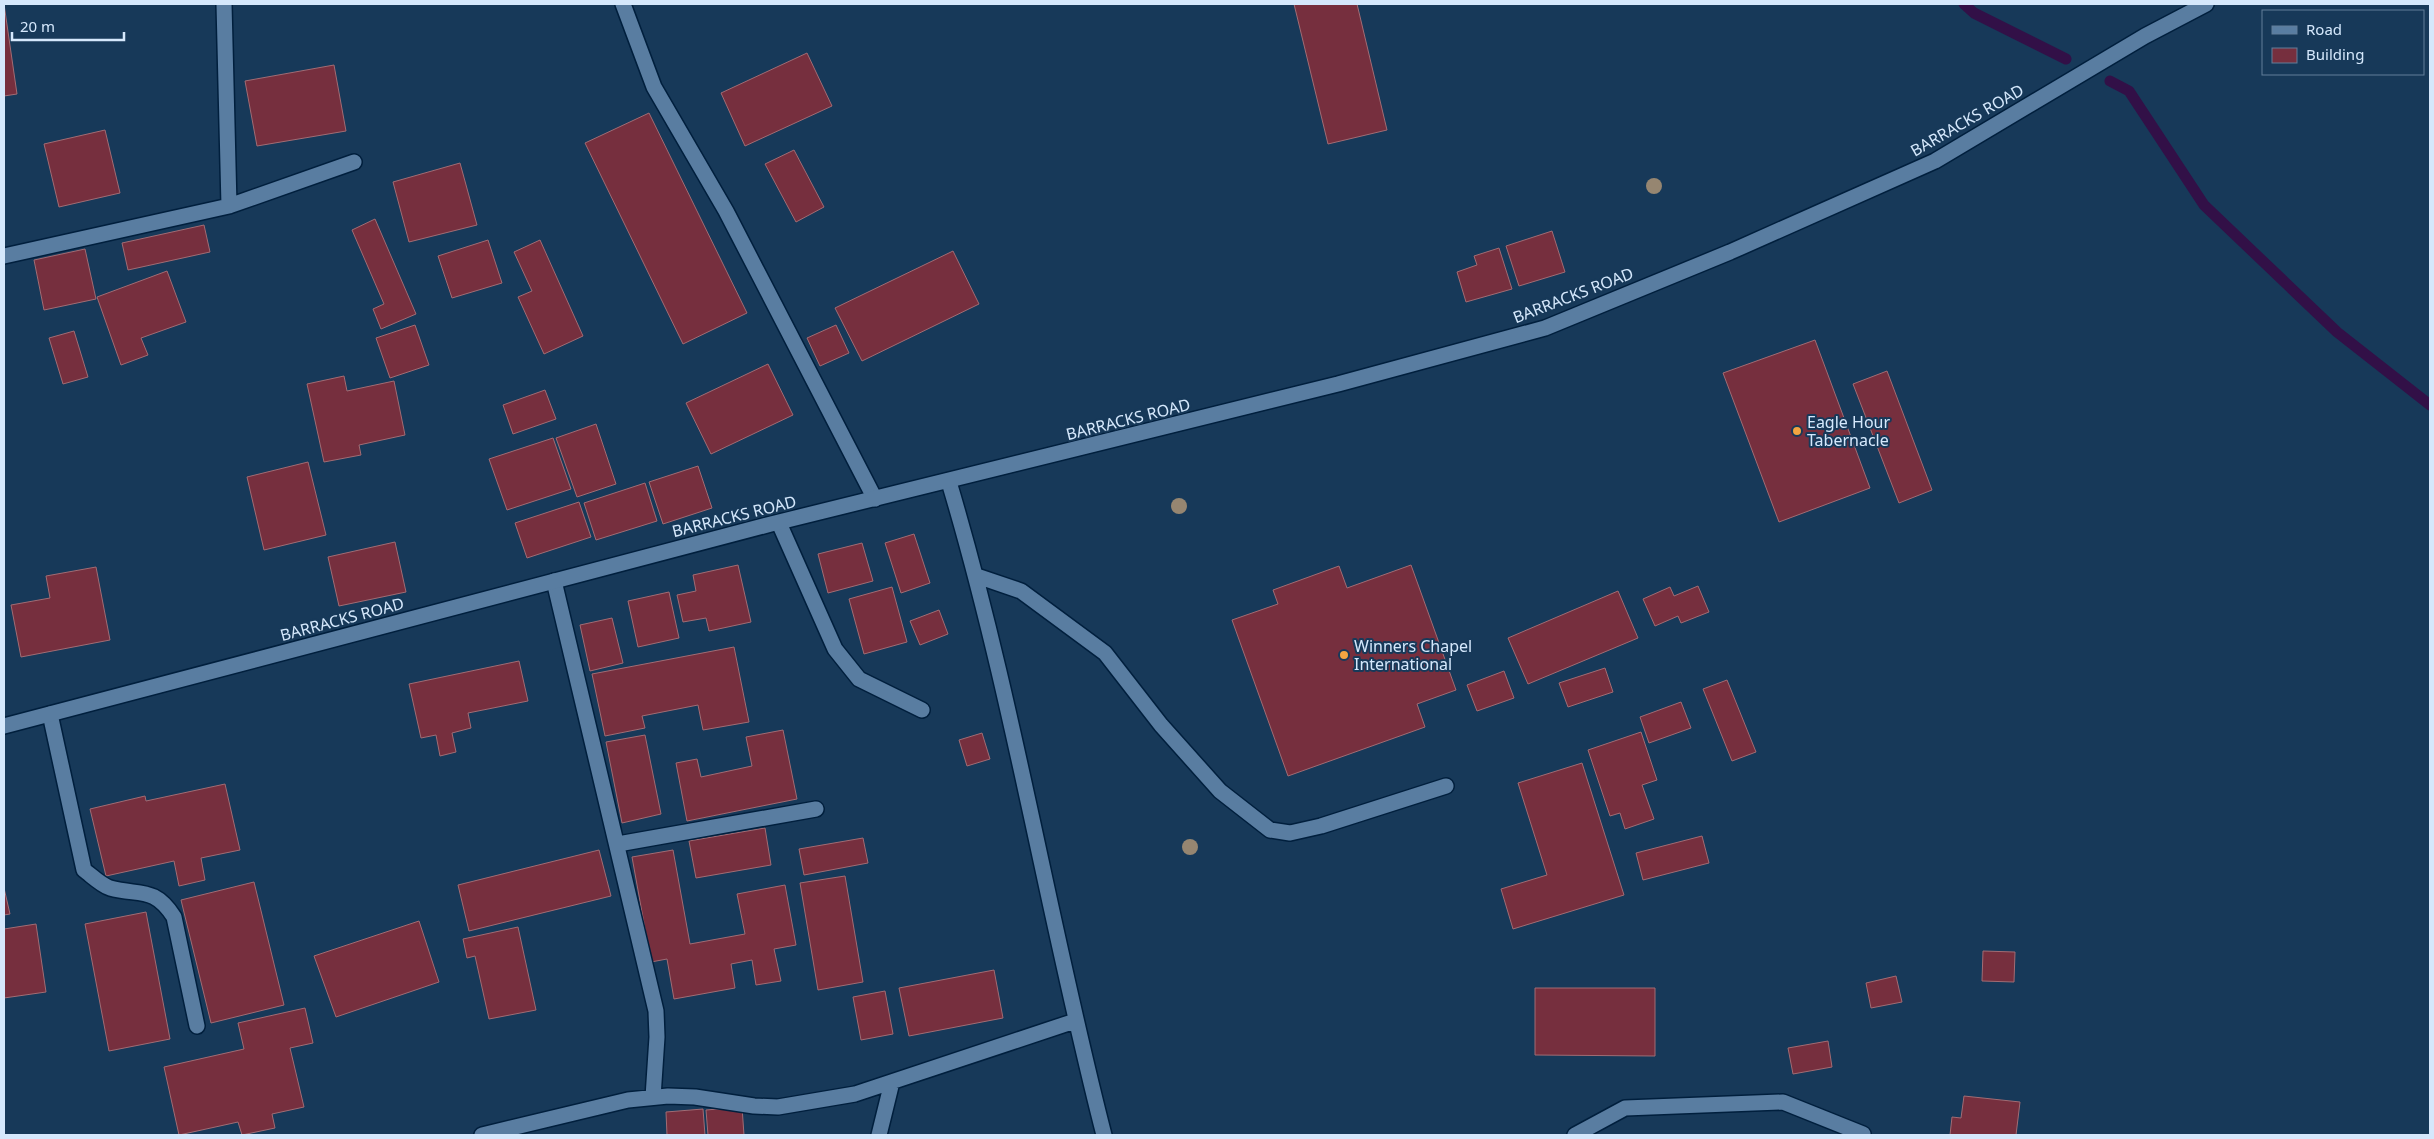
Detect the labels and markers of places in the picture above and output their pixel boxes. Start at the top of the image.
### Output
place label: Eagle Hour Tabernacle [1807,411,1890,451]
marker: Eagle Hour Tabernacle [1791,425,1803,437]
place label: Winners Chapel International [1354,635,1472,675]
marker: Winners Chapel International [1338,649,1350,661]

